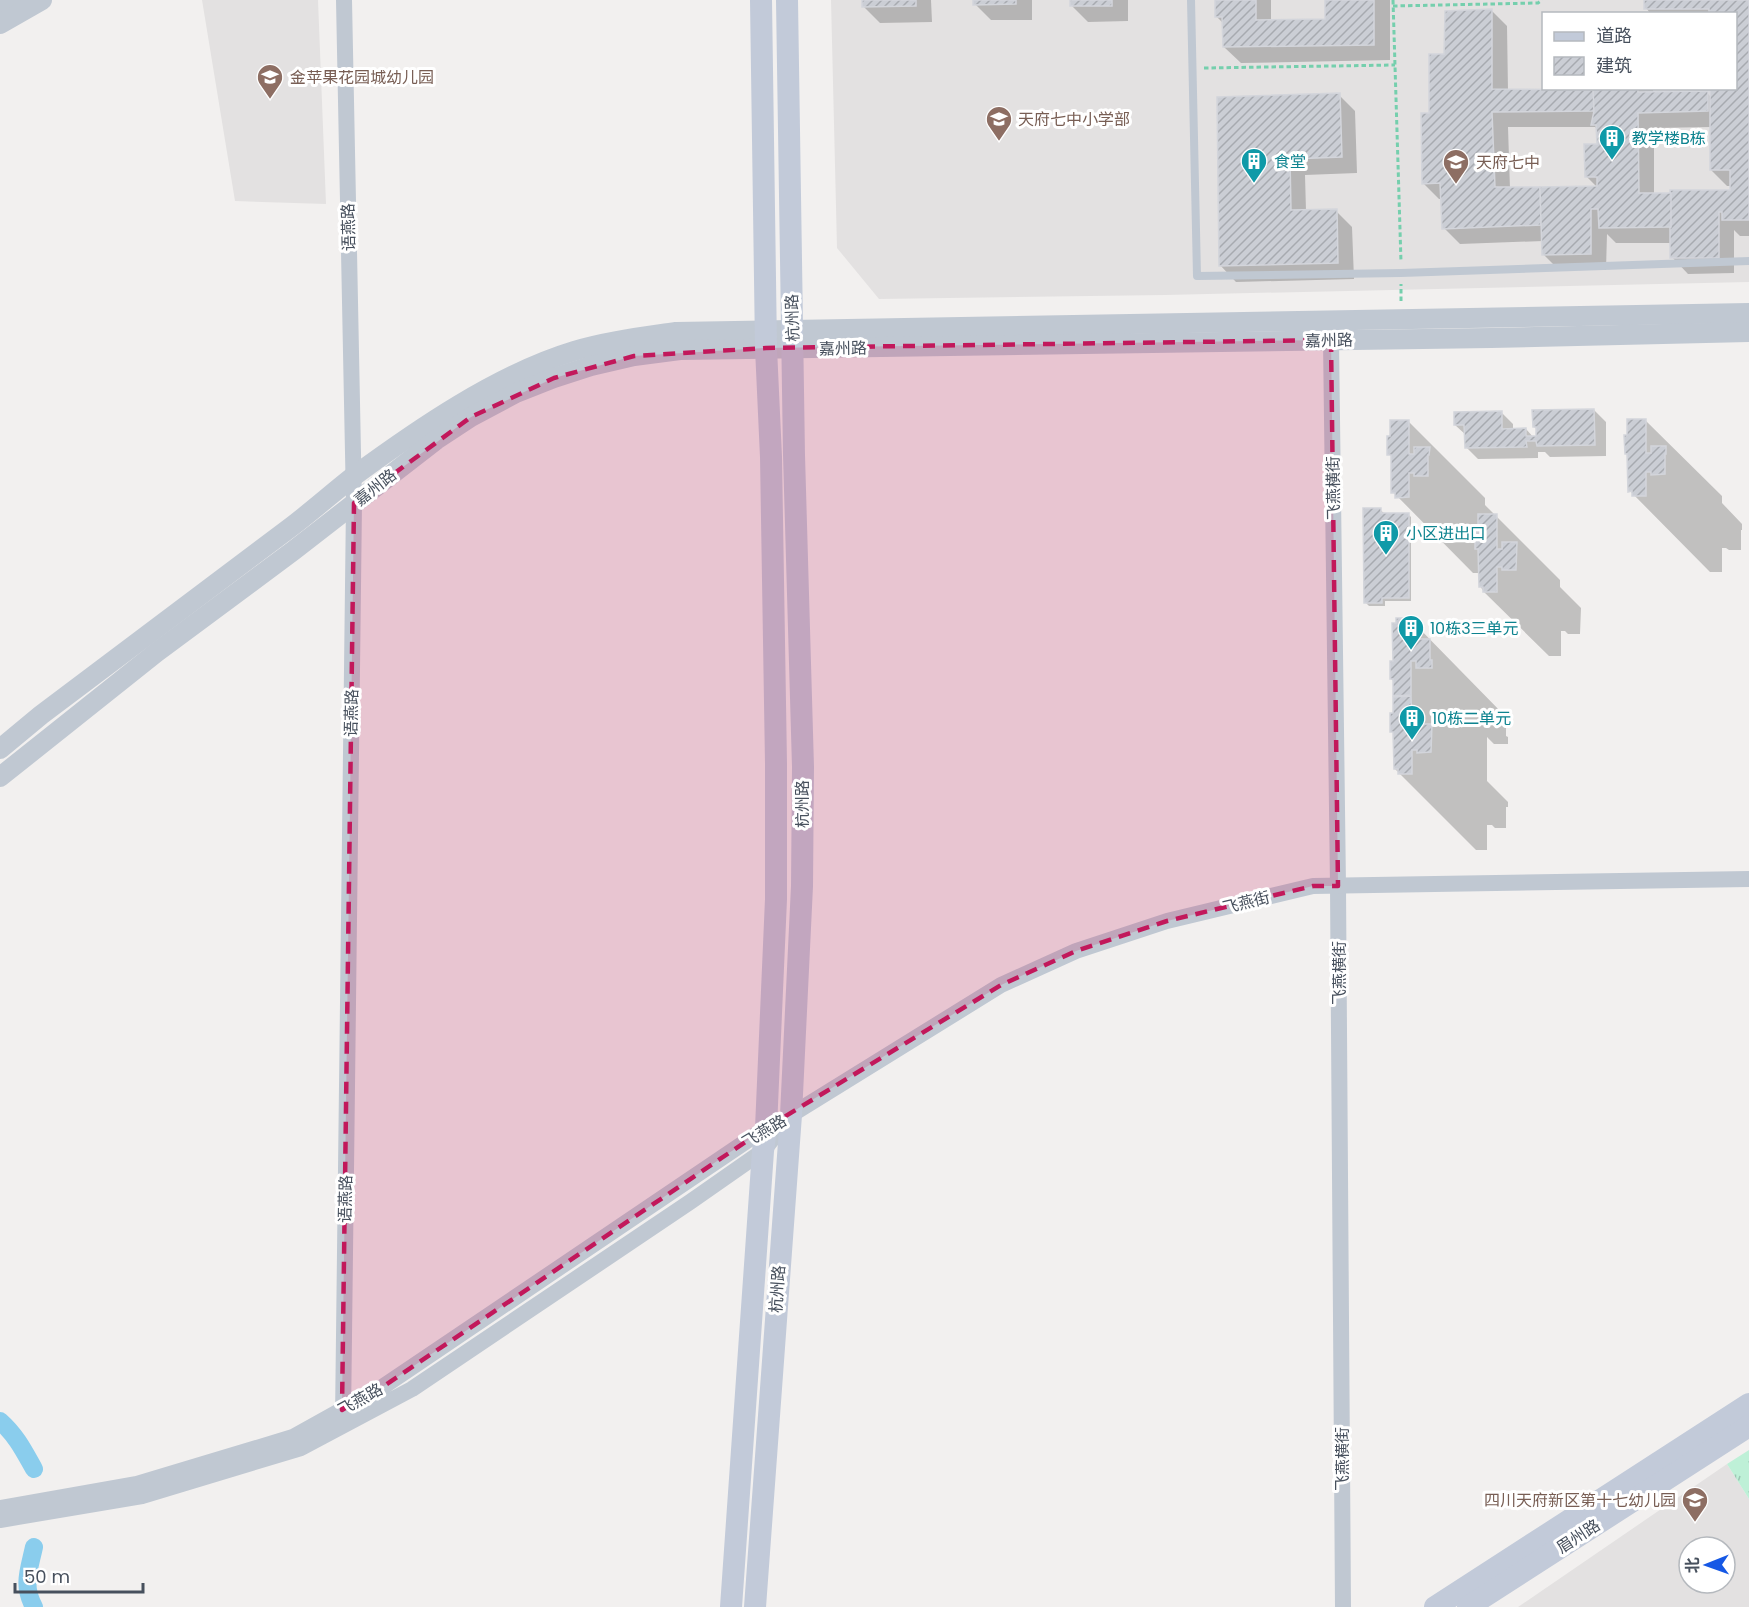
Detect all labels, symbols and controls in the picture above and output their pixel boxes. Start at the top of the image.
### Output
legend [1542,12,1737,90]
text: 道路 [1596,23,1632,48]
text: 建筑 [1596,53,1632,78]
school or university icon: 金苹果花园城幼儿园 [255,62,285,100]
place label: 金苹果花园城幼儿园 [290,66,434,89]
school or university icon: 天府七中小学部 [984,104,1014,142]
place label: 天府七中小学部 [1018,108,1130,131]
building icon: 教学楼B栋 [1597,123,1627,161]
place label: 教学楼B栋 [1632,127,1706,150]
building icon: 食堂 [1239,146,1269,184]
school or university icon: 天府七中 [1441,147,1471,185]
place label: 食堂 [1274,150,1306,173]
place label: 天府七中 [1476,151,1540,174]
street label: 语燕路 [337,203,360,251]
street label: 杭州路 [780,294,805,342]
street label: 嘉州路 [1305,329,1353,352]
street label: 嘉州路 [819,337,867,360]
street label: 飞燕横街 [1321,456,1346,520]
street label: 嘉州路 [349,464,401,511]
building icon: 小区进出口 [1371,518,1401,556]
place label: 小区进出口 [1406,522,1486,545]
building icon: 10栋3三单元 [1396,613,1426,651]
place label: 10栋3三单元 [1430,617,1519,640]
street label: 语燕路 [340,689,363,737]
building icon: 10栋二单元 [1397,703,1427,741]
place label: 10栋二单元 [1432,707,1511,730]
street label: 杭州路 [791,780,814,828]
street label: 飞燕街 [1220,886,1272,919]
street label: 飞燕横街 [1328,941,1351,1005]
street label: 飞燕路 [738,1109,791,1154]
street label: 语燕路 [334,1175,357,1223]
street label: 杭州路 [764,1264,791,1314]
street label: 飞燕路 [334,1378,387,1421]
street label: 飞燕横街 [1331,1427,1354,1491]
school or university icon: 四川天府新区第十七幼儿园 [1680,1485,1710,1523]
place label: 四川天府新区第十七幼儿园 [1484,1489,1676,1512]
street label: 眉州路 [1552,1514,1605,1559]
north arrow [1677,1535,1737,1595]
scale bar [15,1556,142,1594]
text: 北 [1681,1557,1704,1573]
text: 50 m [24,1564,70,1589]

